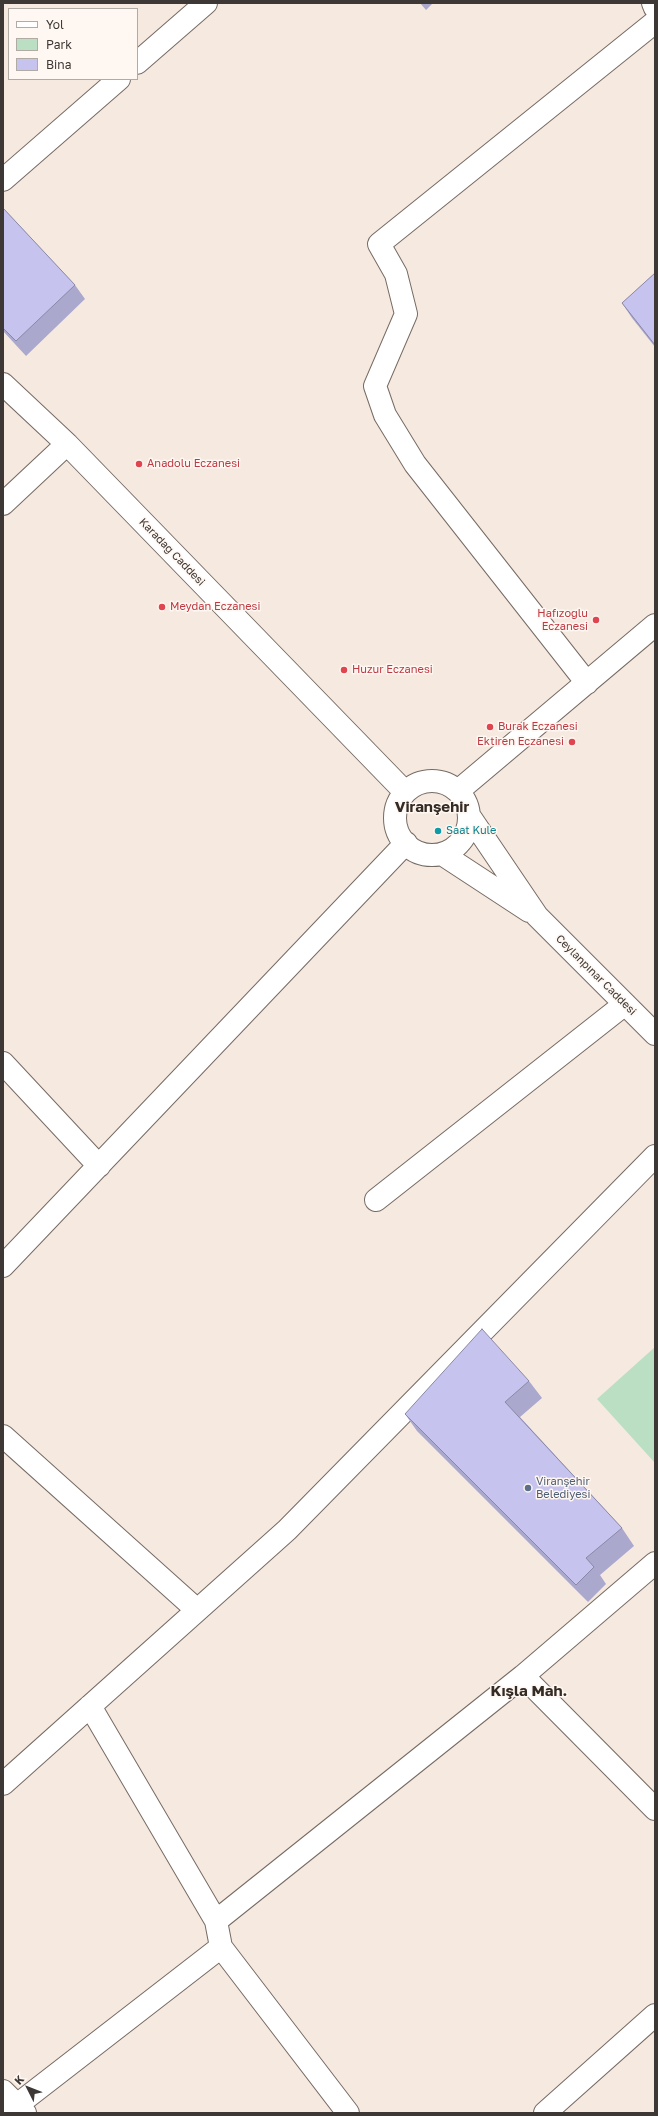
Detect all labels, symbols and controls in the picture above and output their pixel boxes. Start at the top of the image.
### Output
legend [8,8,138,80]
text: Yol [46,17,64,32]
text: Park [46,37,72,52]
text: Bina [46,57,71,72]
place label: Anadolu Eczanesi [147,457,240,471]
marker: Anadolu Eczanesi [134,459,144,469]
street label: Karadağ Caddesi [136,515,208,589]
place label: Meydan Eczanesi [170,600,260,614]
marker: Meydan Eczanesi [157,602,167,612]
place label: Hafızoğlu Eczanesi [537,607,588,633]
marker: Hafızoğlu Eczanesi [591,615,601,625]
place label: Huzur Eczanesi [352,663,433,677]
marker: Huzur Eczanesi [339,665,349,675]
place label: Burak Eczanesi [498,720,578,734]
marker: Burak Eczanesi [485,722,495,732]
place label: Ektiren Eczanesi [477,735,564,749]
marker: Ektiren Eczanesi [567,737,577,747]
district label: Viranşehir [395,798,469,816]
place label: Saat Kule [446,824,496,838]
marker: Saat Kule [433,826,443,836]
street label: Ceylanpınar Caddesi [553,932,639,1018]
place label: Viranşehir Belediyesi [536,1475,590,1501]
marker: Viranşehir Belediyesi [523,1483,533,1493]
district label: Kışla Mah. [491,1682,567,1700]
north arrow [8,2068,48,2108]
text: K [11,2072,26,2087]

